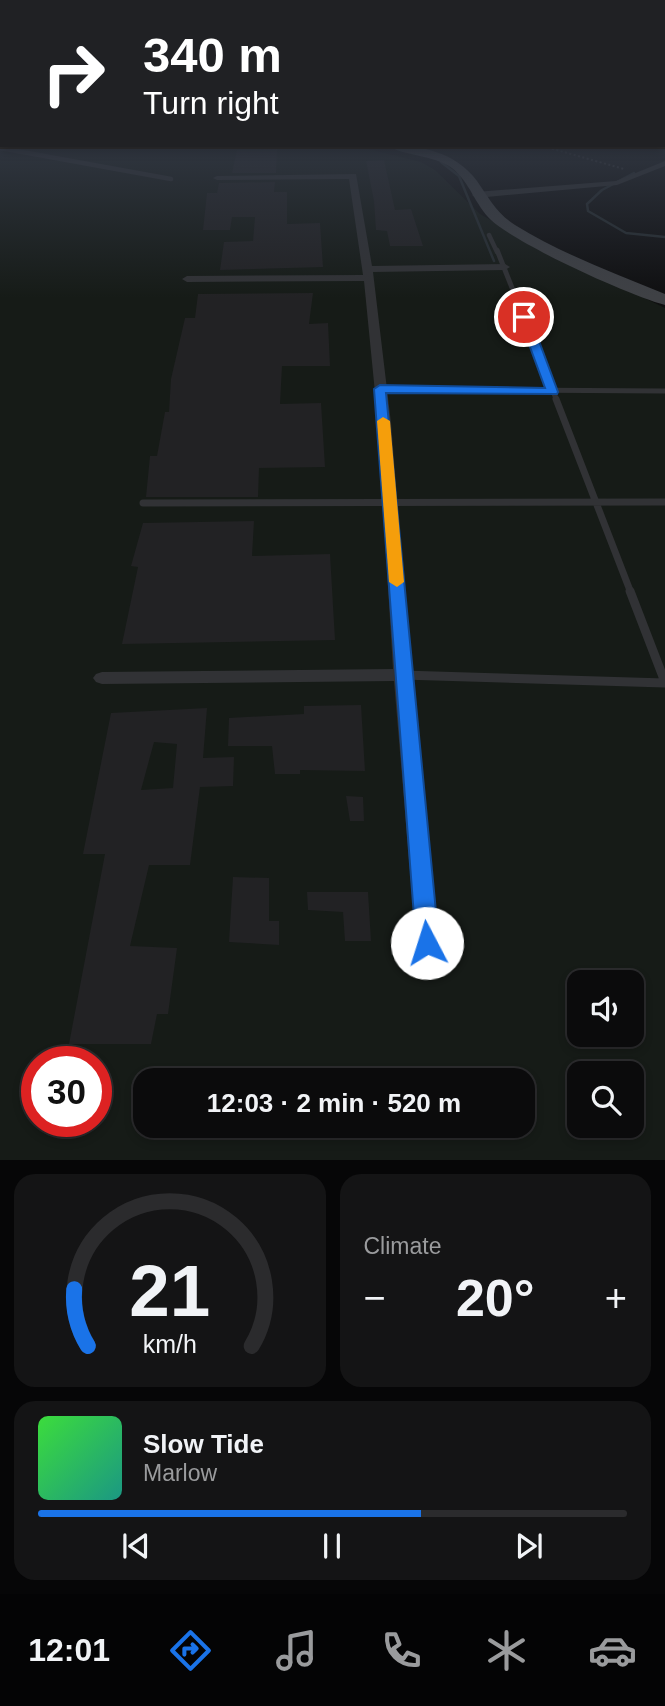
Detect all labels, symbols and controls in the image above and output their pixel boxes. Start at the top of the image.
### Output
icon: right [28,28,119,119]
text: 340 m [143,28,282,82]
text: Turn right [143,85,279,121]
pin [494,287,554,347]
icon: arrive [505,298,543,336]
position arrow [390,906,464,980]
map controls [567,970,644,1138]
button: sound [567,970,644,1047]
speed limit sign: 30 [21,1046,112,1137]
button: search [567,1061,644,1138]
text: 12:03 · 2 min · 520 m [207,1088,461,1118]
text: Climate [364,1233,441,1259]
text: 21 [129,1251,210,1332]
text: 20° [456,1269,535,1327]
text: − [364,1277,386,1319]
text: + [605,1277,627,1319]
text: km/h [143,1330,197,1358]
text: Slow Tide [143,1429,264,1459]
text: Marlow [143,1460,217,1486]
icon: previous [117,1527,155,1565]
icon: pause [313,1527,351,1565]
icon: next [510,1527,548,1565]
icon: directions [166,1626,215,1675]
icon: music [272,1626,321,1675]
icon: phone [377,1626,426,1675]
icon: climate [482,1626,531,1675]
icon: car [588,1626,637,1675]
text: 12:01 [28,1632,110,1668]

